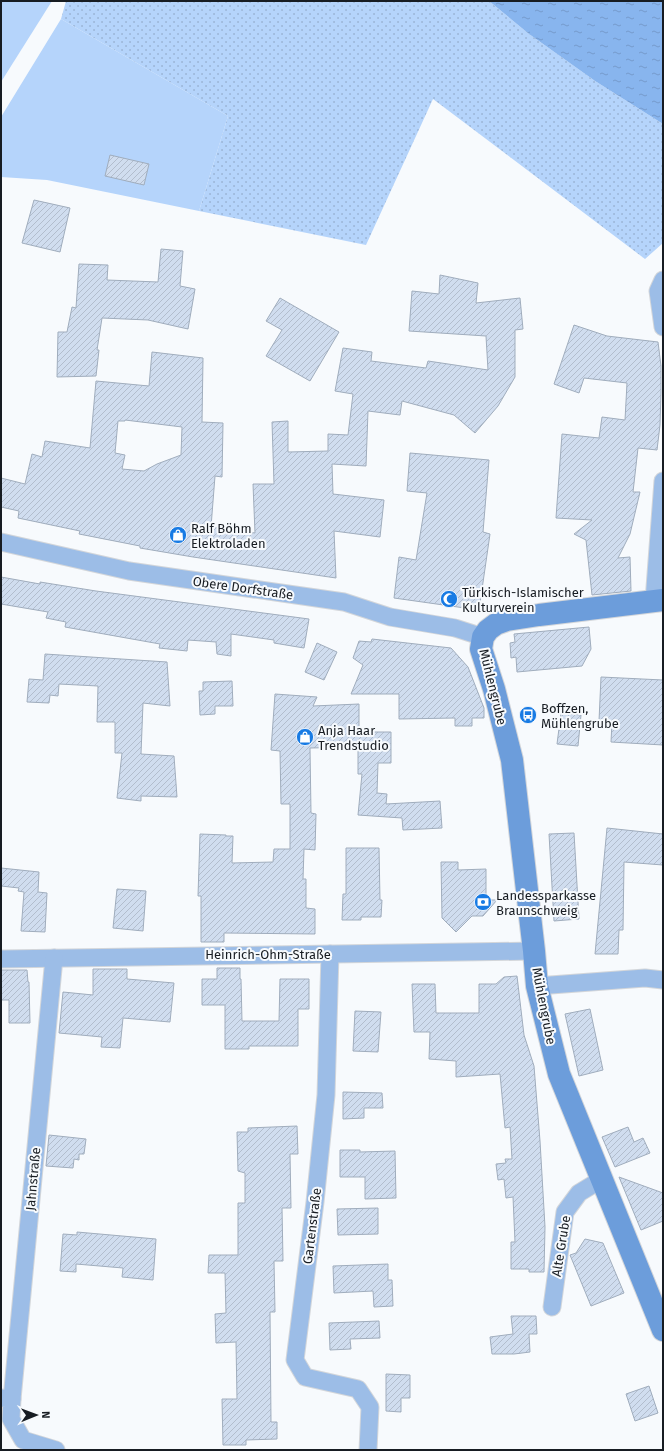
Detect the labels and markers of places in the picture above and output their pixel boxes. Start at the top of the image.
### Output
place label: Ralf Böhm Elektroladen [191,521,266,551]
shop icon: Ralf Böhm Elektroladen [168,525,188,545]
place label: Türkisch-Islamischer Kulturverein [462,585,584,615]
mosque icon: Türkisch-Islamischer Kulturverein [439,589,459,609]
place label: Boffzen, Mühlengrube [541,701,619,731]
bus stop icon: Boffzen, Mühlengrube [518,705,538,725]
place label: Anja Haar Trendstudio [318,723,389,753]
shop icon: Anja Haar Trendstudio [295,727,315,747]
place label: Landessparkasse Braunschweig [496,888,596,918]
bank icon: Landessparkasse Braunschweig [473,892,493,912]

